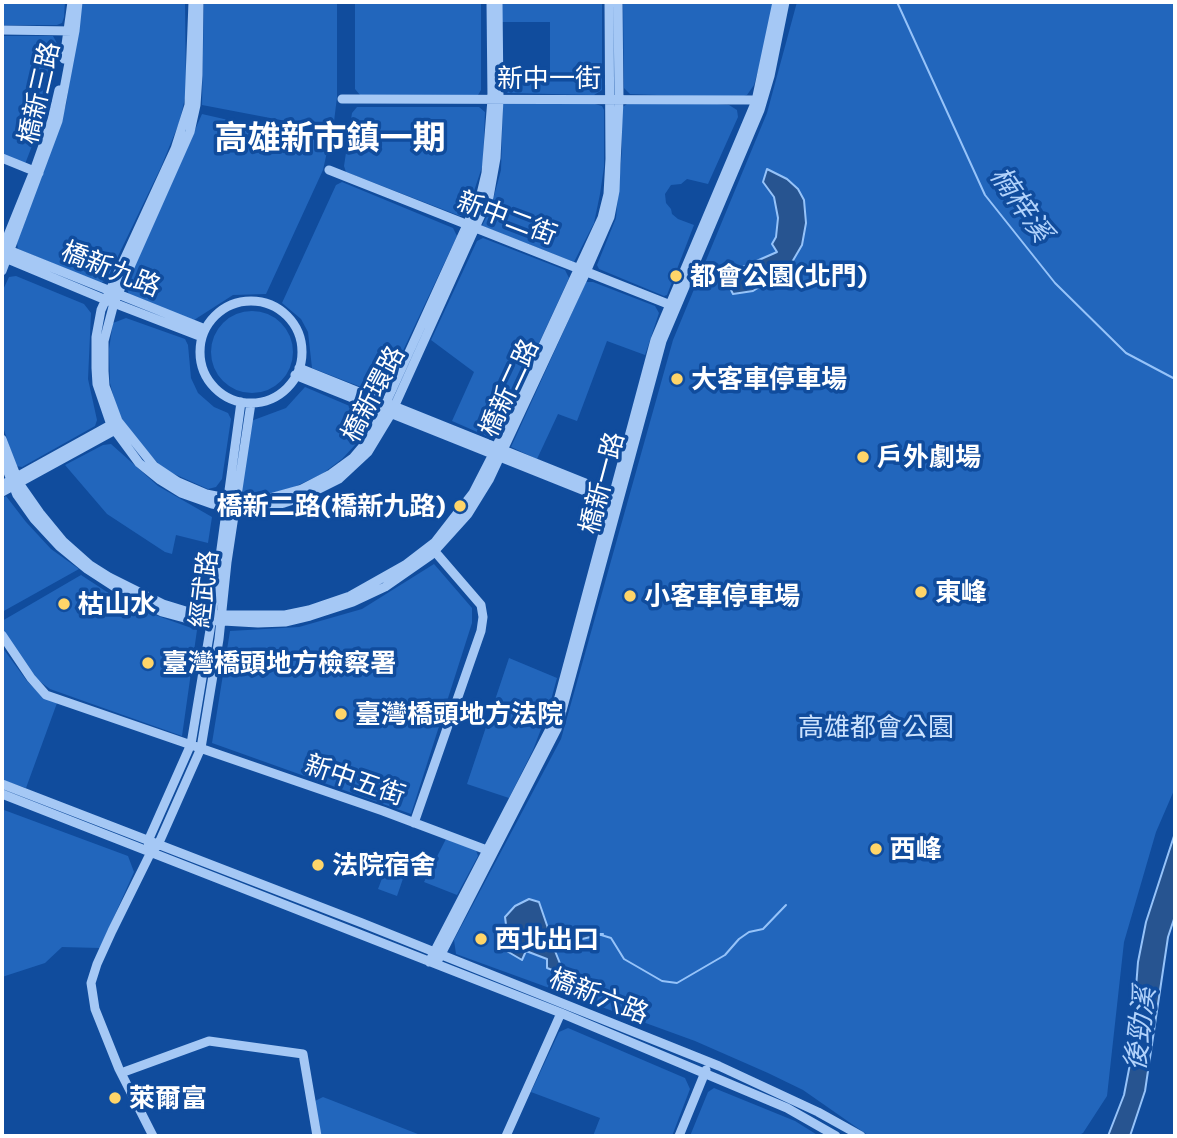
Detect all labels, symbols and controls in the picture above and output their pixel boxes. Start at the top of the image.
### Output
street label: 橋新三路 [12,39,66,147]
street label: 新中一街 [497,62,601,94]
district label: 高雄新市鎮一期 [215,118,445,158]
water label: 楠梓溪 [983,160,1059,248]
street label: 新中二街 [453,185,561,251]
street label: 橋新九路 [57,235,165,303]
place label: 都會公園(北門) [690,260,867,292]
marker: 都會公園(北門) [668,268,684,284]
street label: 橋新二路 [473,334,545,442]
street label: 橋新環路 [335,341,411,447]
place label: 大客車停車場 [691,363,847,395]
marker: 大客車停車場 [669,371,685,387]
street label: 橋新一路 [573,429,631,537]
place label: 戶外劇場 [877,441,981,473]
marker: 戶外劇場 [855,449,871,465]
place label: 橋新二路(橋新九路) [217,490,446,522]
marker: 橋新二路(橋新九路) [452,498,468,514]
street label: 經武路 [184,548,224,630]
place label: 東峰 [935,576,987,608]
place label: 小客車停車場 [644,580,800,612]
marker: 東峰 [913,584,929,600]
place label: 枯山水 [78,588,156,620]
marker: 小客車停車場 [622,588,638,604]
marker: 枯山水 [56,596,72,612]
place label: 臺灣橋頭地方檢察署 [162,647,396,679]
marker: 臺灣橋頭地方檢察署 [140,655,156,671]
place label: 臺灣橋頭地方法院 [355,698,563,730]
marker: 臺灣橋頭地方法院 [333,706,349,722]
park label: 高雄都會公園 [798,711,954,743]
street label: 新中五街 [301,748,409,812]
place label: 西峰 [890,833,942,865]
marker: 西峰 [868,841,884,857]
place label: 法院宿舍 [332,849,436,881]
marker: 法院宿舍 [310,857,326,873]
place label: 西北出口 [495,923,599,955]
marker: 西北出口 [473,931,489,947]
street label: 橋新六路 [545,962,653,1030]
water label: 後勁溪 [1118,985,1162,1073]
place label: 萊爾富 [129,1082,207,1114]
marker: 萊爾富 [107,1090,123,1106]

